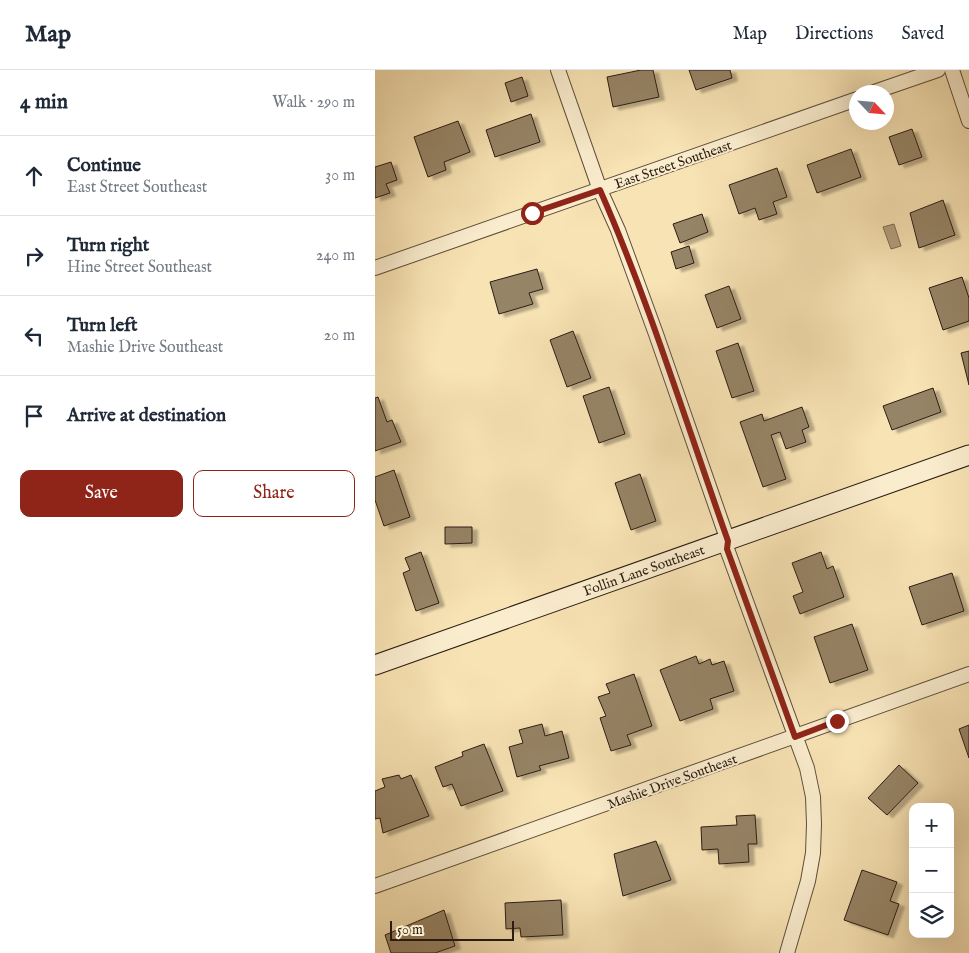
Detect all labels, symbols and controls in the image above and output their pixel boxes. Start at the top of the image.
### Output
text: Map [25,19,71,50]
text: Map [733,23,767,46]
text: Directions [795,23,873,46]
text: Saved [901,23,944,46]
north arrow [849,85,894,130]
text: 4 min [20,89,68,116]
text: Walk · 290 m [272,93,355,113]
street label: East Street Southeast [612,136,734,193]
text: Continue [67,154,141,178]
icon: ahead [20,162,48,190]
text: 30 m [325,166,355,186]
text: East Street Southeast [67,178,207,198]
route start [521,202,544,225]
text: Turn right [67,234,149,258]
icon: right [20,242,48,270]
text: 240 m [316,246,355,266]
text: Hine Street Southeast [67,258,212,278]
text: Turn left [67,314,138,338]
icon: left [20,322,48,350]
text: 20 m [324,326,355,346]
text: Mashie Drive Southeast [67,338,223,358]
icon: arrive [20,402,48,430]
text: Arrive at destination [67,404,226,428]
button: Save [20,470,183,517]
button: Share [193,470,355,517]
street label: Follin Lane Southeast [581,541,707,601]
route end [826,710,849,733]
street label: Mashie Drive Southeast [605,750,740,814]
map controls [909,803,954,938]
button: + [909,803,954,848]
button: − [909,848,954,893]
button: layers [909,893,954,938]
scale bar [390,918,514,941]
text: 50 m [397,921,423,939]

